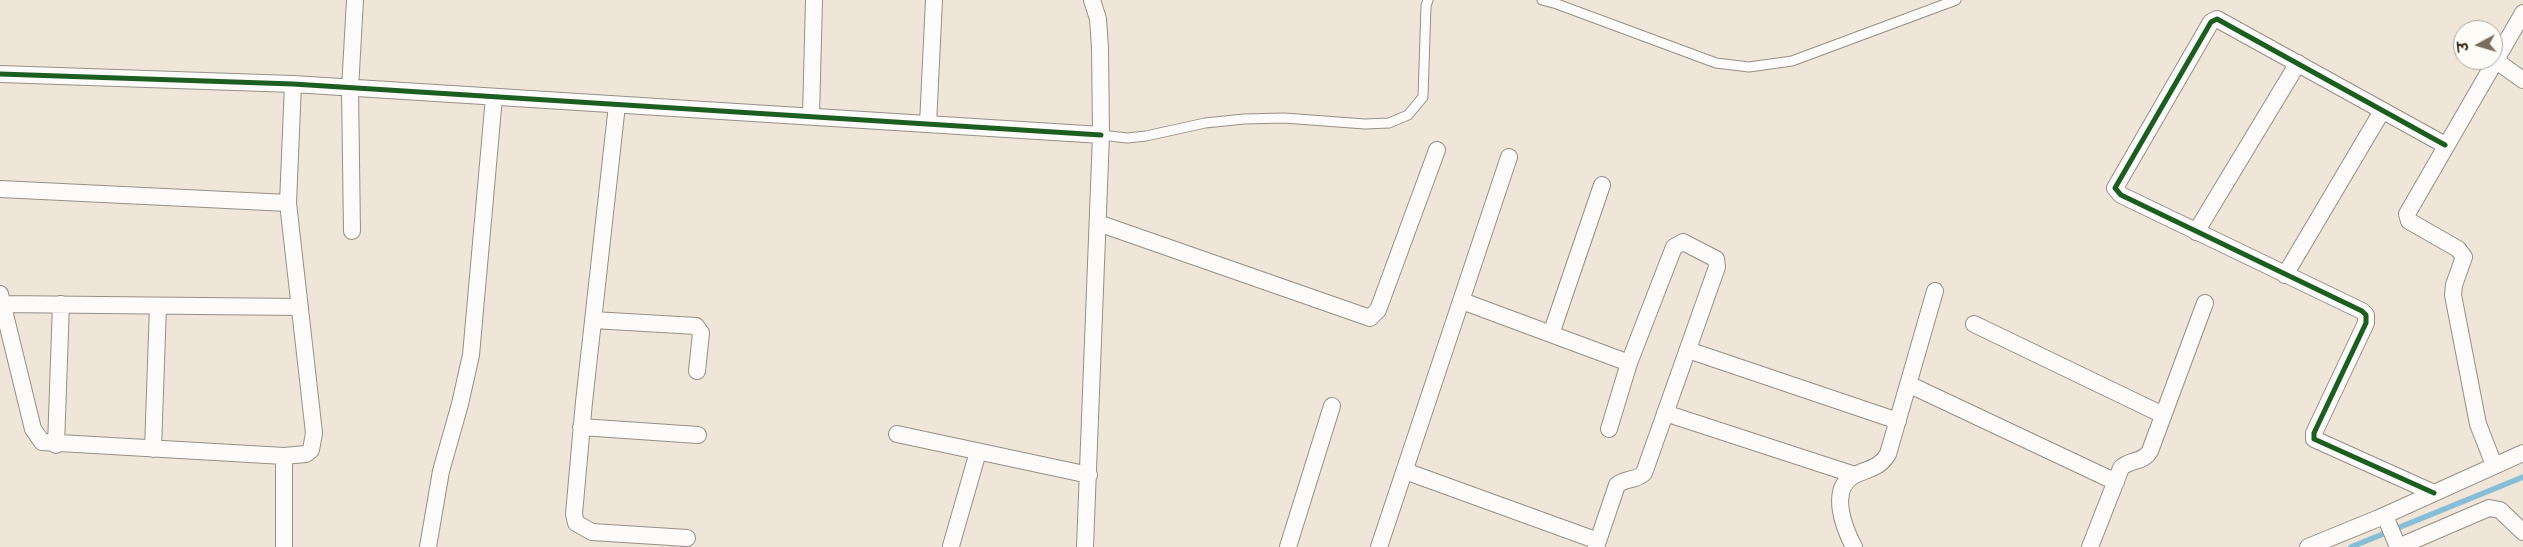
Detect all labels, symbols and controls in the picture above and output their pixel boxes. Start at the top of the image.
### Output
north arrow [2453,20,2503,70]
text: उ [2455,41,2473,52]

